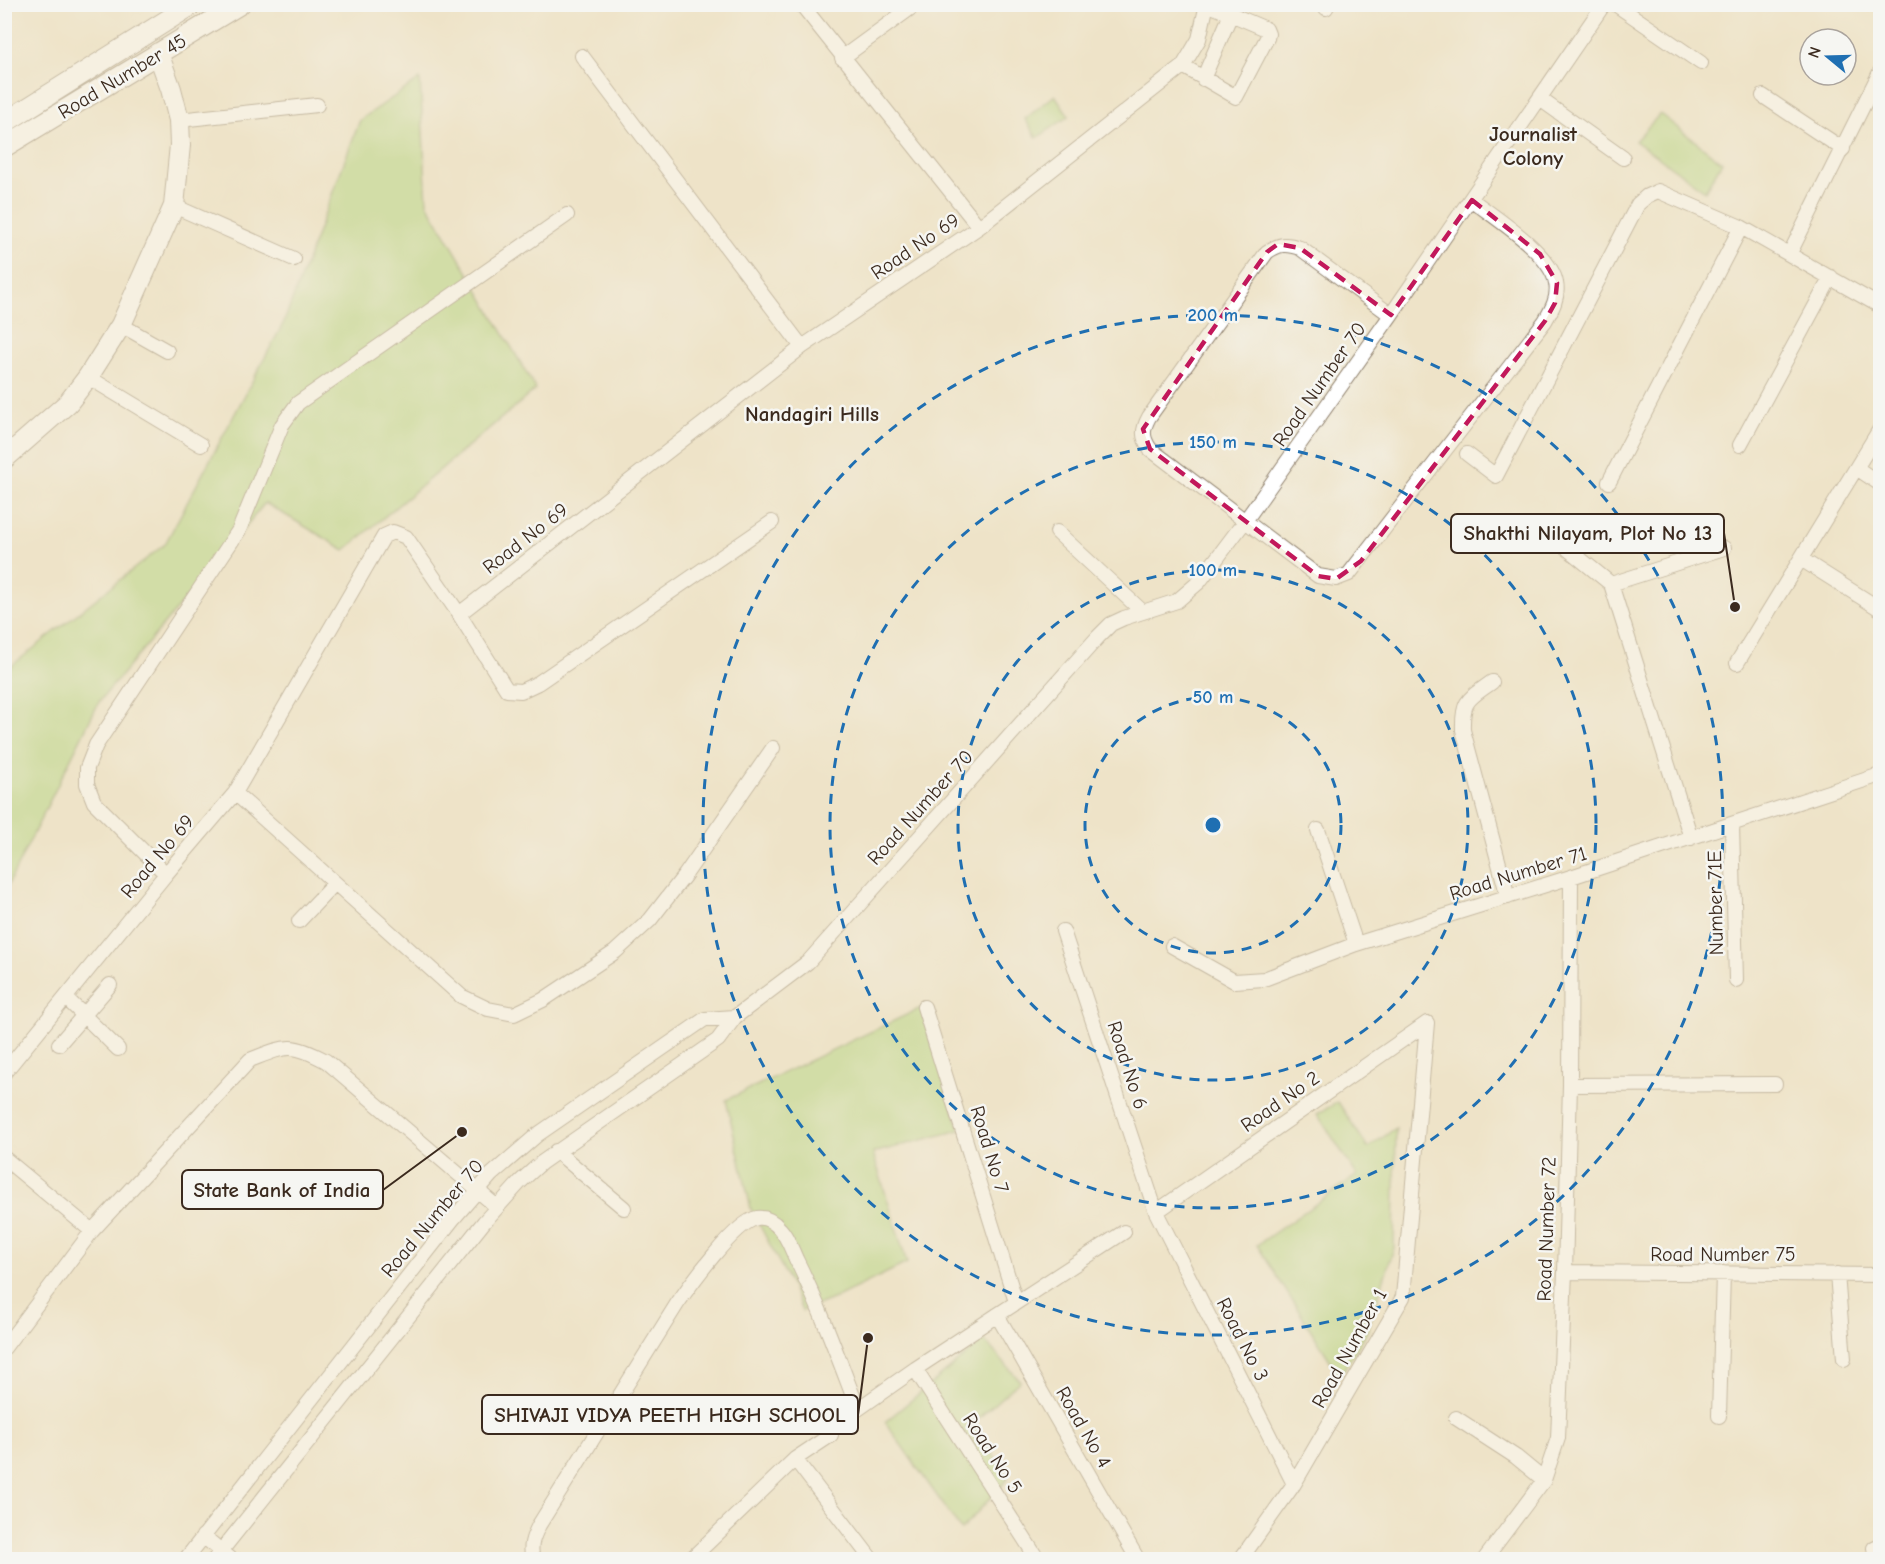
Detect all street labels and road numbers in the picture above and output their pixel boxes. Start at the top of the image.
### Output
street label: Road Number 45 [54,29,191,124]
street label: Road No 69 [867,208,964,284]
street label: Road Number 70 [1268,318,1371,451]
street label: Road No 69 [478,498,572,579]
street label: Road Number 70 [863,745,978,870]
street label: Road No 69 [116,810,199,903]
street label: Road Number 71 [1447,842,1590,905]
street label: Number 71E [1703,850,1728,956]
street label: Road No 6 [1103,1018,1153,1112]
street label: Road No 2 [1237,1066,1324,1137]
street label: Road No 7 [965,1103,1014,1196]
street label: Road Number 70 [376,1155,488,1282]
street label: Road Number 72 [1532,1156,1561,1302]
street label: Road Number 75 [1650,1243,1796,1266]
street label: Road Number 1 [1307,1284,1392,1412]
street label: Road No 3 [1212,1294,1273,1385]
street label: Road No 4 [1051,1383,1116,1472]
street label: Road No 5 [958,1409,1027,1498]

